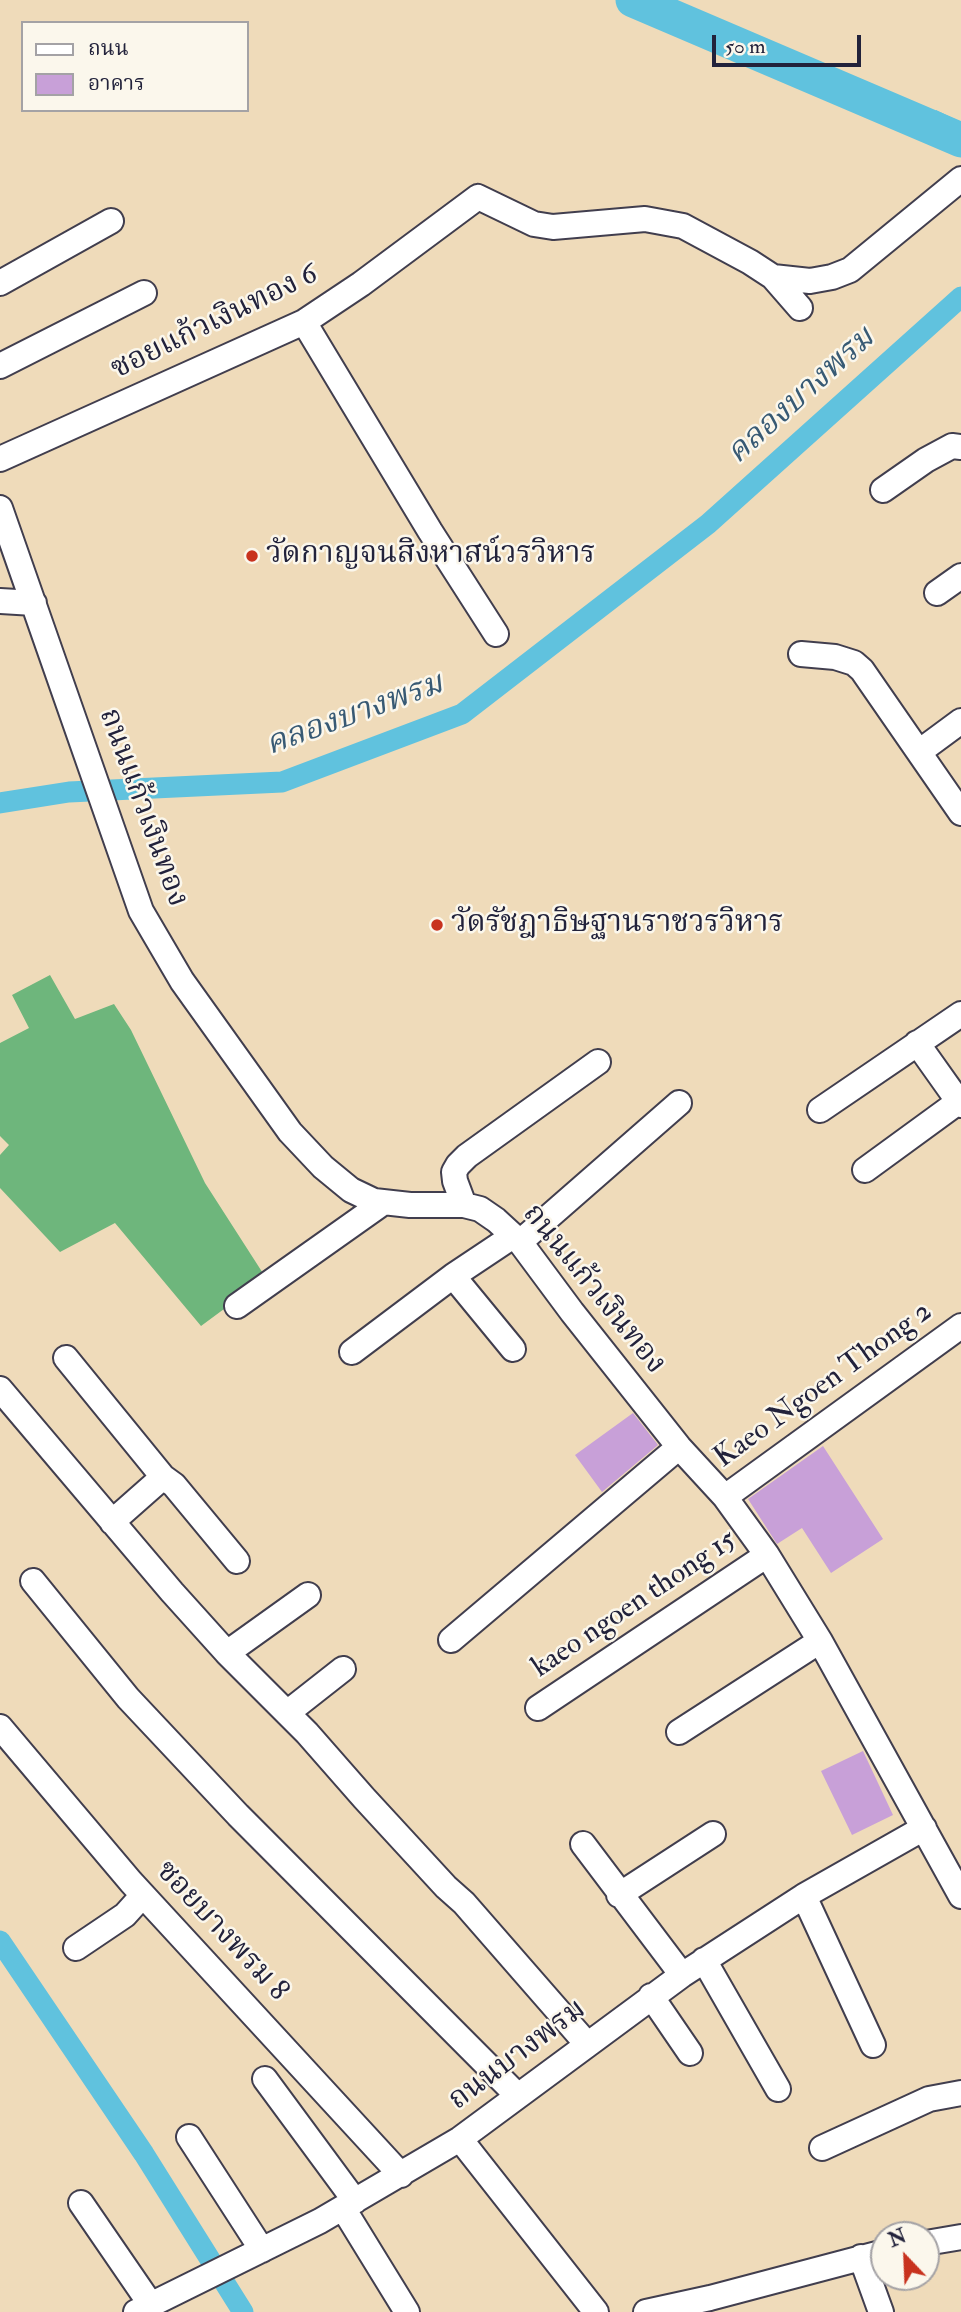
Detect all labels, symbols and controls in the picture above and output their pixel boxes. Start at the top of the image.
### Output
legend [21,21,248,112]
scale bar [716,21,865,65]
text: 50 m [725,33,766,60]
text: ถนน [88,35,129,62]
text: อาคาร [88,70,145,97]
street label: ซอยแก้วเงินทอง 6 [106,257,324,389]
water label: คลองบางพรม [720,321,884,473]
place label: วัดกาญจนสิงหาสน์วรวิหาร [266,538,595,574]
marker: วัดกาญจนสิงหาสน์วรวิหาร [244,548,260,564]
water label: คลองบางพรม [261,666,449,766]
street label: ถนนแก้วเงินทอง [89,704,195,912]
place label: วัดรัชฎาธิษฐานราชวรวิหาร [451,907,783,943]
marker: วัดรัชฎาธิษฐานราชวรวิหาร [429,917,445,933]
street label: ถนนแก้วเงินทอง [513,1198,673,1382]
street label: Kaeo Ngoen Thong 2 [708,1295,940,1477]
street label: kaeo ngoen thong 15 [526,1523,744,1687]
street label: ซอยบางพรม 8 [147,1854,295,2010]
street label: ถนนบางพรม [442,1993,594,2119]
north arrow [870,2221,940,2291]
text: N [885,2224,910,2253]

